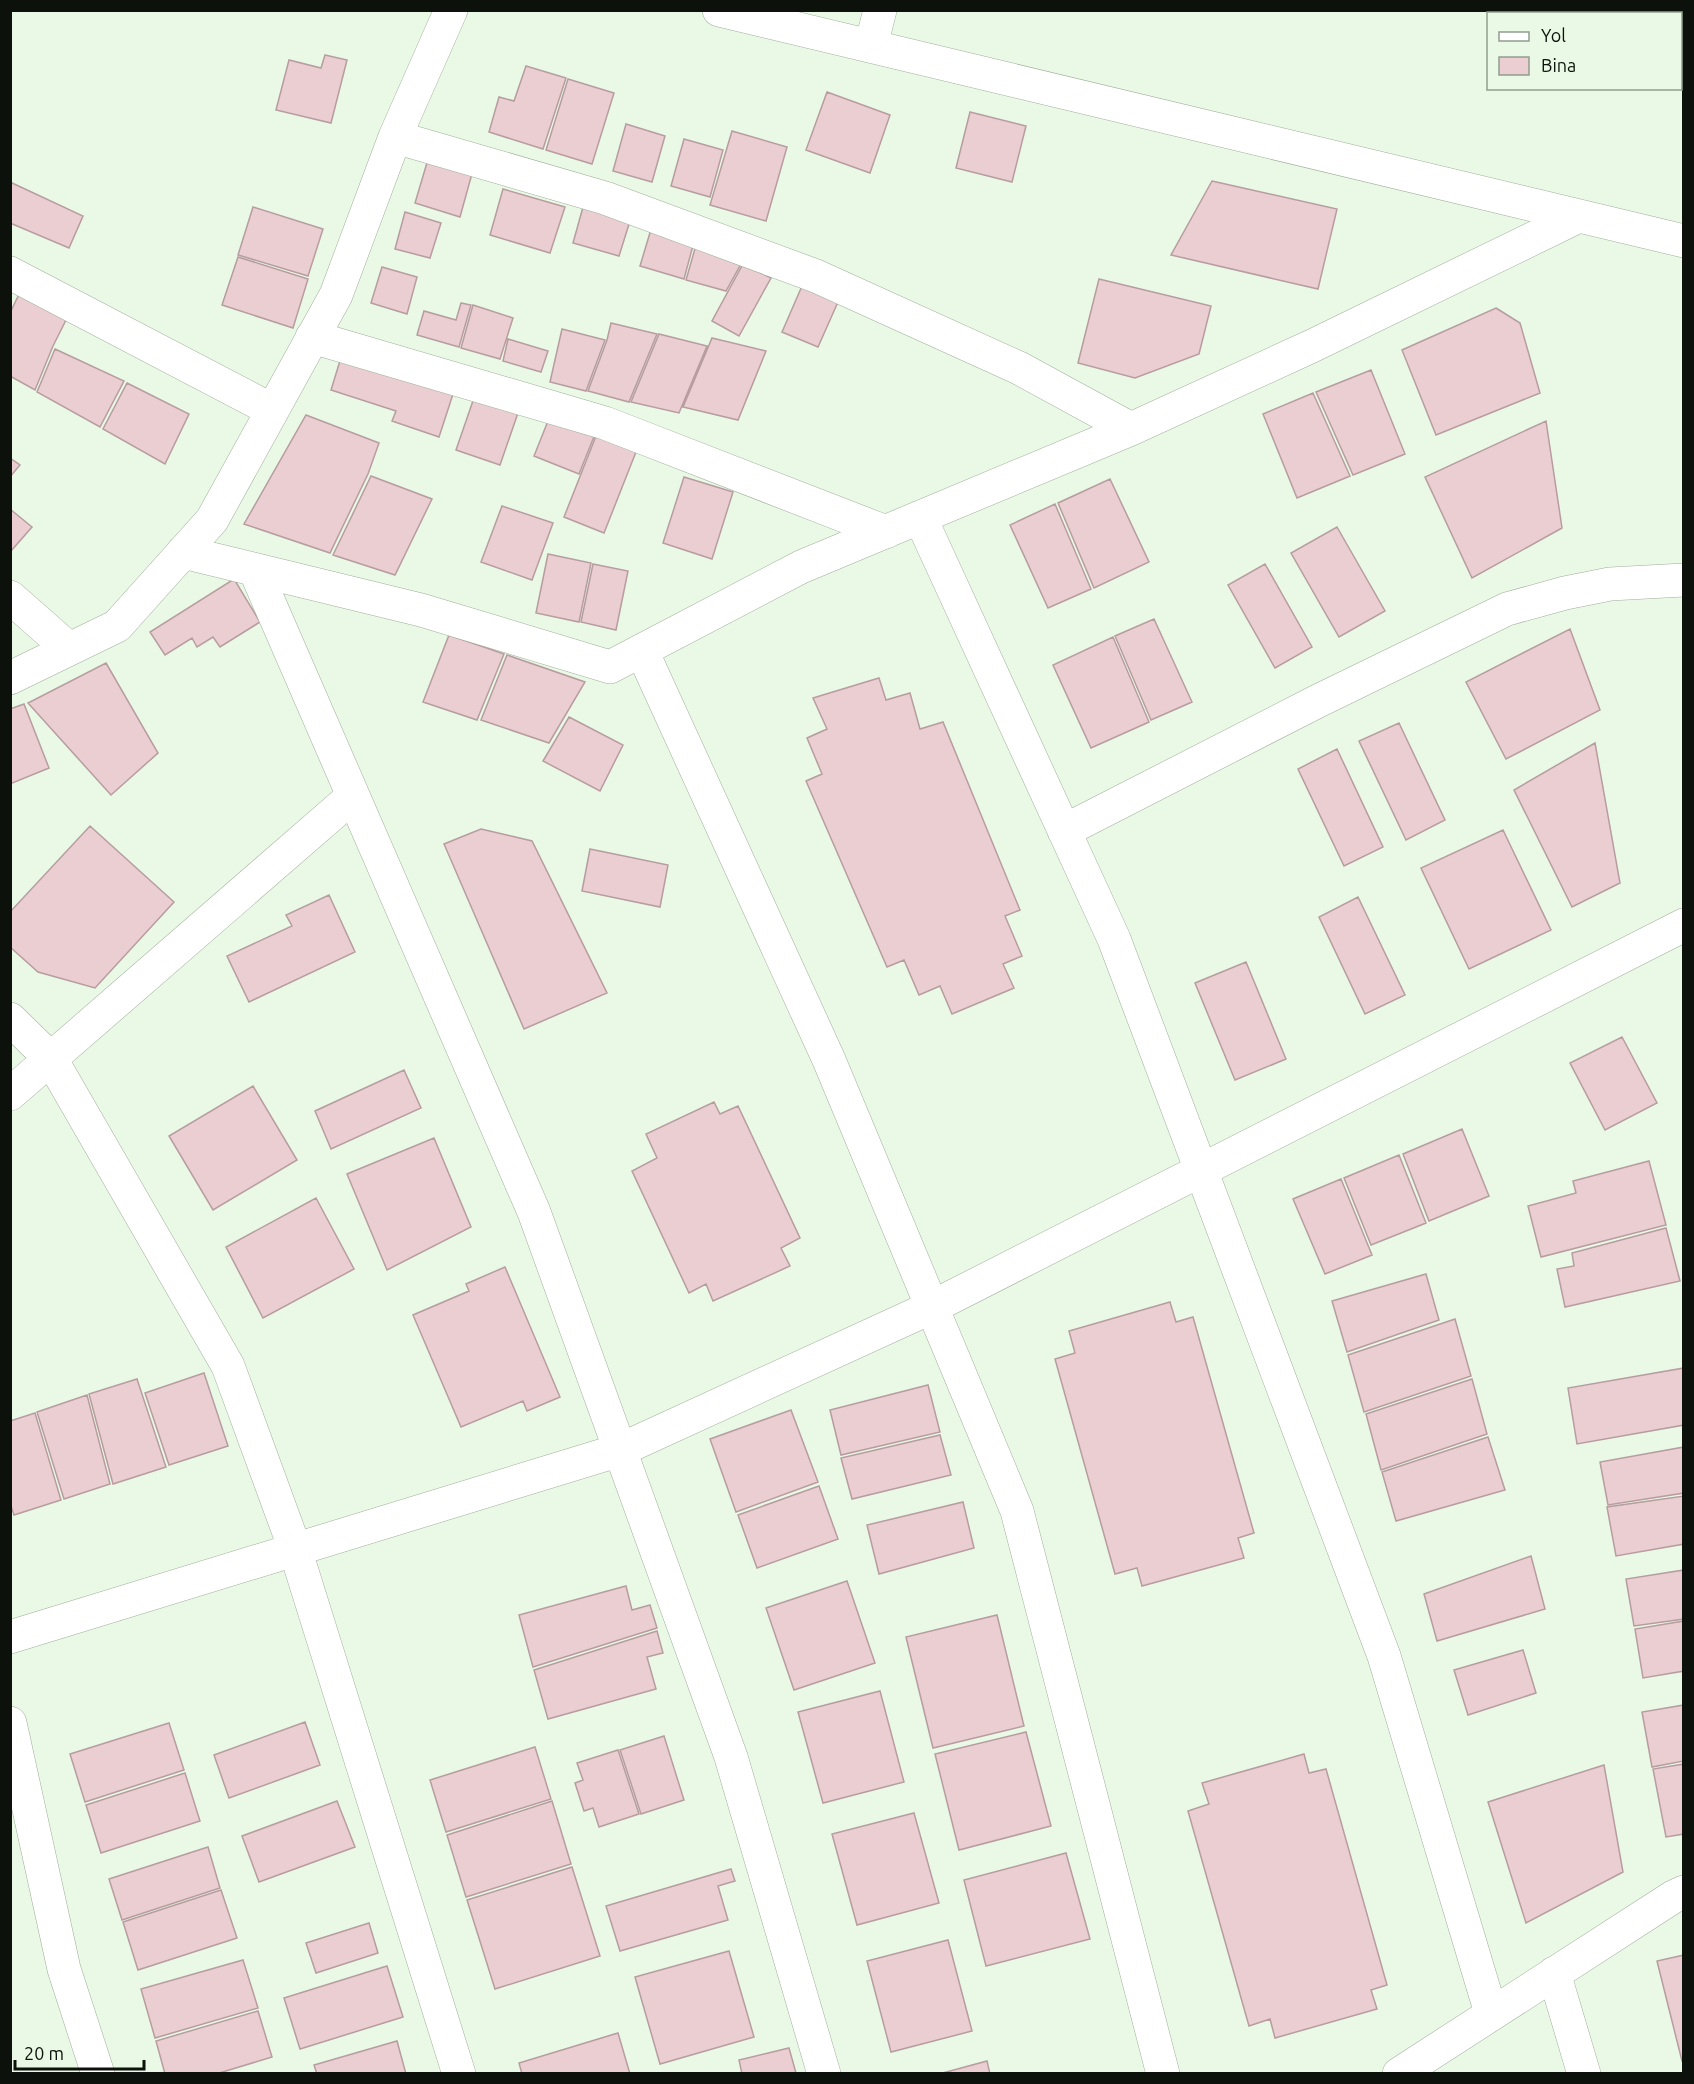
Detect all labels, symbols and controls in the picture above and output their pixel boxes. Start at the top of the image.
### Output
legend [1487,12,1682,90]
text: Yol [1541,25,1566,45]
text: Bina [1541,55,1576,75]
scale bar [15,2033,144,2071]
text: 20 m [24,2043,64,2063]

